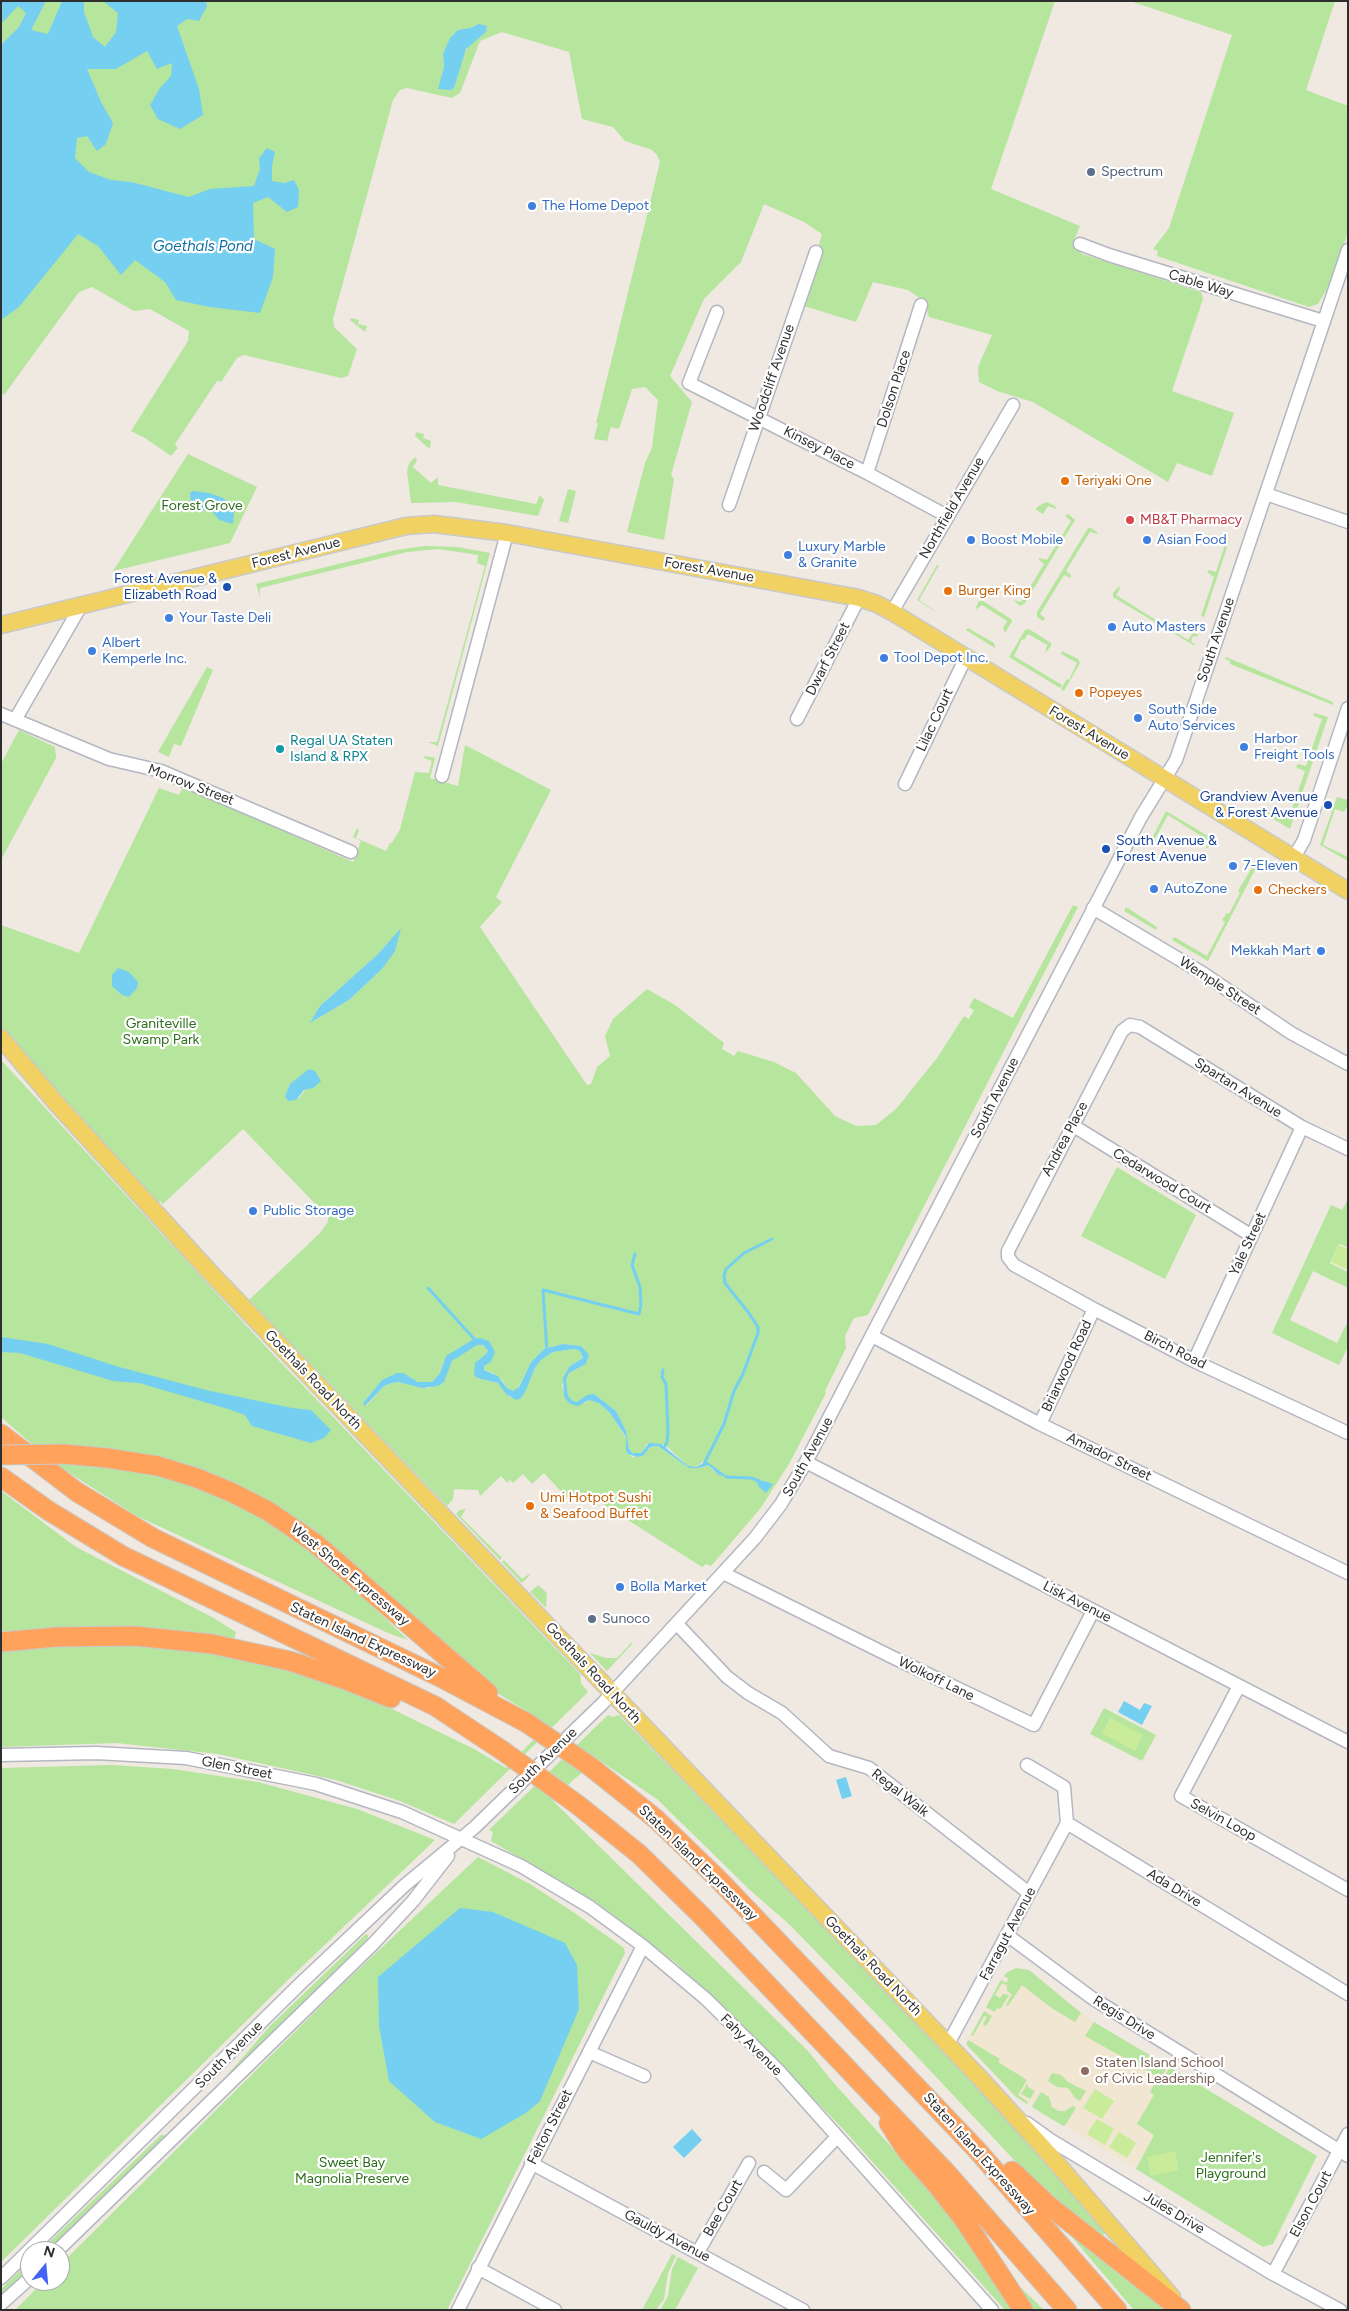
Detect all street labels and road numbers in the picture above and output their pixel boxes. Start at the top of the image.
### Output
street label: Cable Way [1167,266,1235,302]
street label: Woodcliff Avenue [746,322,798,434]
street label: Dolson Place [874,348,914,430]
street label: Kinsey Place [780,423,858,473]
street label: Northfield Avenue [916,454,988,562]
street label: Forest Avenue [250,534,342,572]
street label: Forest Avenue [663,554,755,586]
street label: South Avenue [1194,595,1238,685]
street label: Dwarf Street [802,619,854,699]
street label: Lilac Court [913,686,957,754]
street label: Forest Avenue [1046,702,1132,764]
street label: Morrow Street [146,761,236,809]
street label: Wemple Street [1176,953,1264,1019]
street label: Spartan Avenue [1191,1054,1285,1122]
street label: South Avenue [967,1055,1023,1141]
street label: Andrea Place [1038,1099,1092,1179]
street label: Cedarwood Court [1109,1145,1215,1217]
street label: Yale Street [1226,1210,1270,1278]
street label: Briarwood Road [1038,1317,1096,1415]
street label: Goethals Road North [261,1327,365,1433]
street label: Birch Road [1141,1327,1209,1373]
street label: South Avenue [779,1414,837,1500]
street label: Amador Street [1064,1429,1154,1485]
street label: West Shore Expressway [287,1520,413,1630]
street label: Lisk Avenue [1040,1578,1114,1626]
street label: Staten Island Expressway [287,1599,439,1681]
street label: Goethals Road North [542,1619,644,1727]
street label: Wolkoff Lane [895,1653,977,1705]
street label: South Avenue [505,1724,581,1798]
street label: Glen Street [200,1753,274,1783]
street label: Regal Walk [868,1765,932,1821]
street label: Selvin Loop [1187,1795,1259,1845]
street label: Staten Island Expressway [635,1802,761,1924]
street label: Ada Drive [1144,1865,1204,1911]
street label: Farragut Avenue [976,1884,1040,1984]
street label: Goethals Road North [821,1913,925,2019]
street label: Regis Drive [1090,1992,1158,2044]
street label: Fahy Avenue [717,2011,785,2079]
street label: South Avenue [192,2018,266,2092]
street label: Felton Street [524,2087,576,2167]
street label: Staten Island Expressway [920,2089,1038,2219]
street label: Elson Court [1286,2168,1336,2240]
street label: Bee Court [700,2176,746,2240]
street label: Jules Drive [1140,2188,1208,2238]
street label: Gauldy Avenue [621,2206,713,2266]

